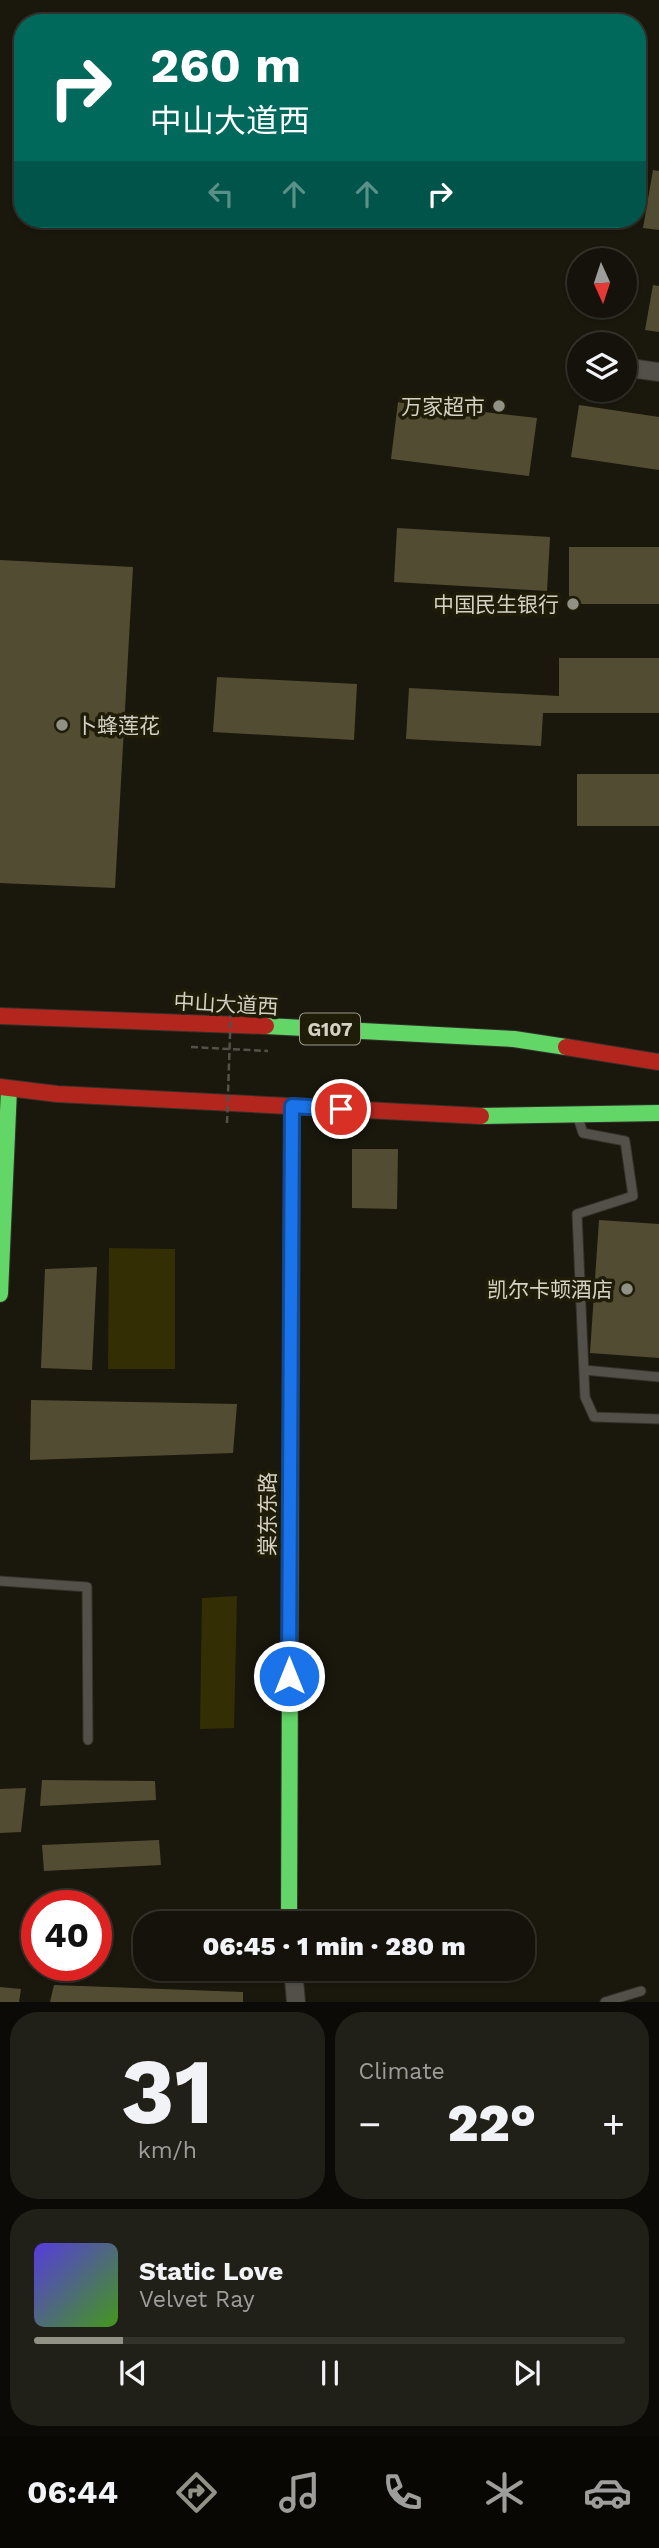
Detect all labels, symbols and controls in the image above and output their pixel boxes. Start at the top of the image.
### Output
text: 260 m [150,36,301,94]
icon: right [35,42,126,133]
text: 中山大道西 [150,102,310,140]
icon: left [202,175,240,213]
icon: ahead [275,175,313,213]
icon: ahead [348,175,386,213]
icon: right [421,175,459,213]
north arrow [567,248,637,318]
map controls [567,248,637,402]
button: layers [567,332,637,402]
place label: 万家超市 [401,394,485,419]
marker: 万家超市 [491,398,507,414]
place label: 中国民生银行 [433,592,559,617]
marker: 中国民生银行 [565,596,581,612]
place label: 卜蜂莲花 [76,713,160,738]
marker: 卜蜂莲花 [54,717,70,733]
street label: 中山大道西 [173,989,279,1019]
road number: G107 [300,1014,360,1044]
pin [311,1079,371,1139]
icon: arrive [322,1090,360,1128]
place label: 凯尔卡顿酒店 [487,1277,613,1302]
marker: 凯尔卡顿酒店 [619,1281,635,1297]
street label: 棠东东路 [255,1472,280,1556]
position arrow [252,1639,326,1713]
speed limit sign: 40 [21,1890,112,1981]
text: 06:45 · 1 min · 280 m [202,1931,466,1961]
text: 31 [121,2038,214,2145]
text: Climate [359,2058,445,2085]
text: 22° [447,2093,536,2154]
text: − [359,2102,381,2146]
text: + [602,2102,625,2146]
text: km/h [138,2137,197,2164]
text: Static Love [139,2256,283,2286]
text: Velvet Ray [139,2286,255,2313]
icon: previous [114,2354,152,2392]
icon: pause [311,2354,349,2392]
icon: next [508,2354,546,2392]
icon: directions [172,2468,221,2517]
icon: music [275,2468,324,2517]
icon: phone [378,2468,427,2517]
icon: climate [480,2468,529,2517]
icon: car [583,2468,632,2517]
text: 06:44 [27,2473,118,2511]

